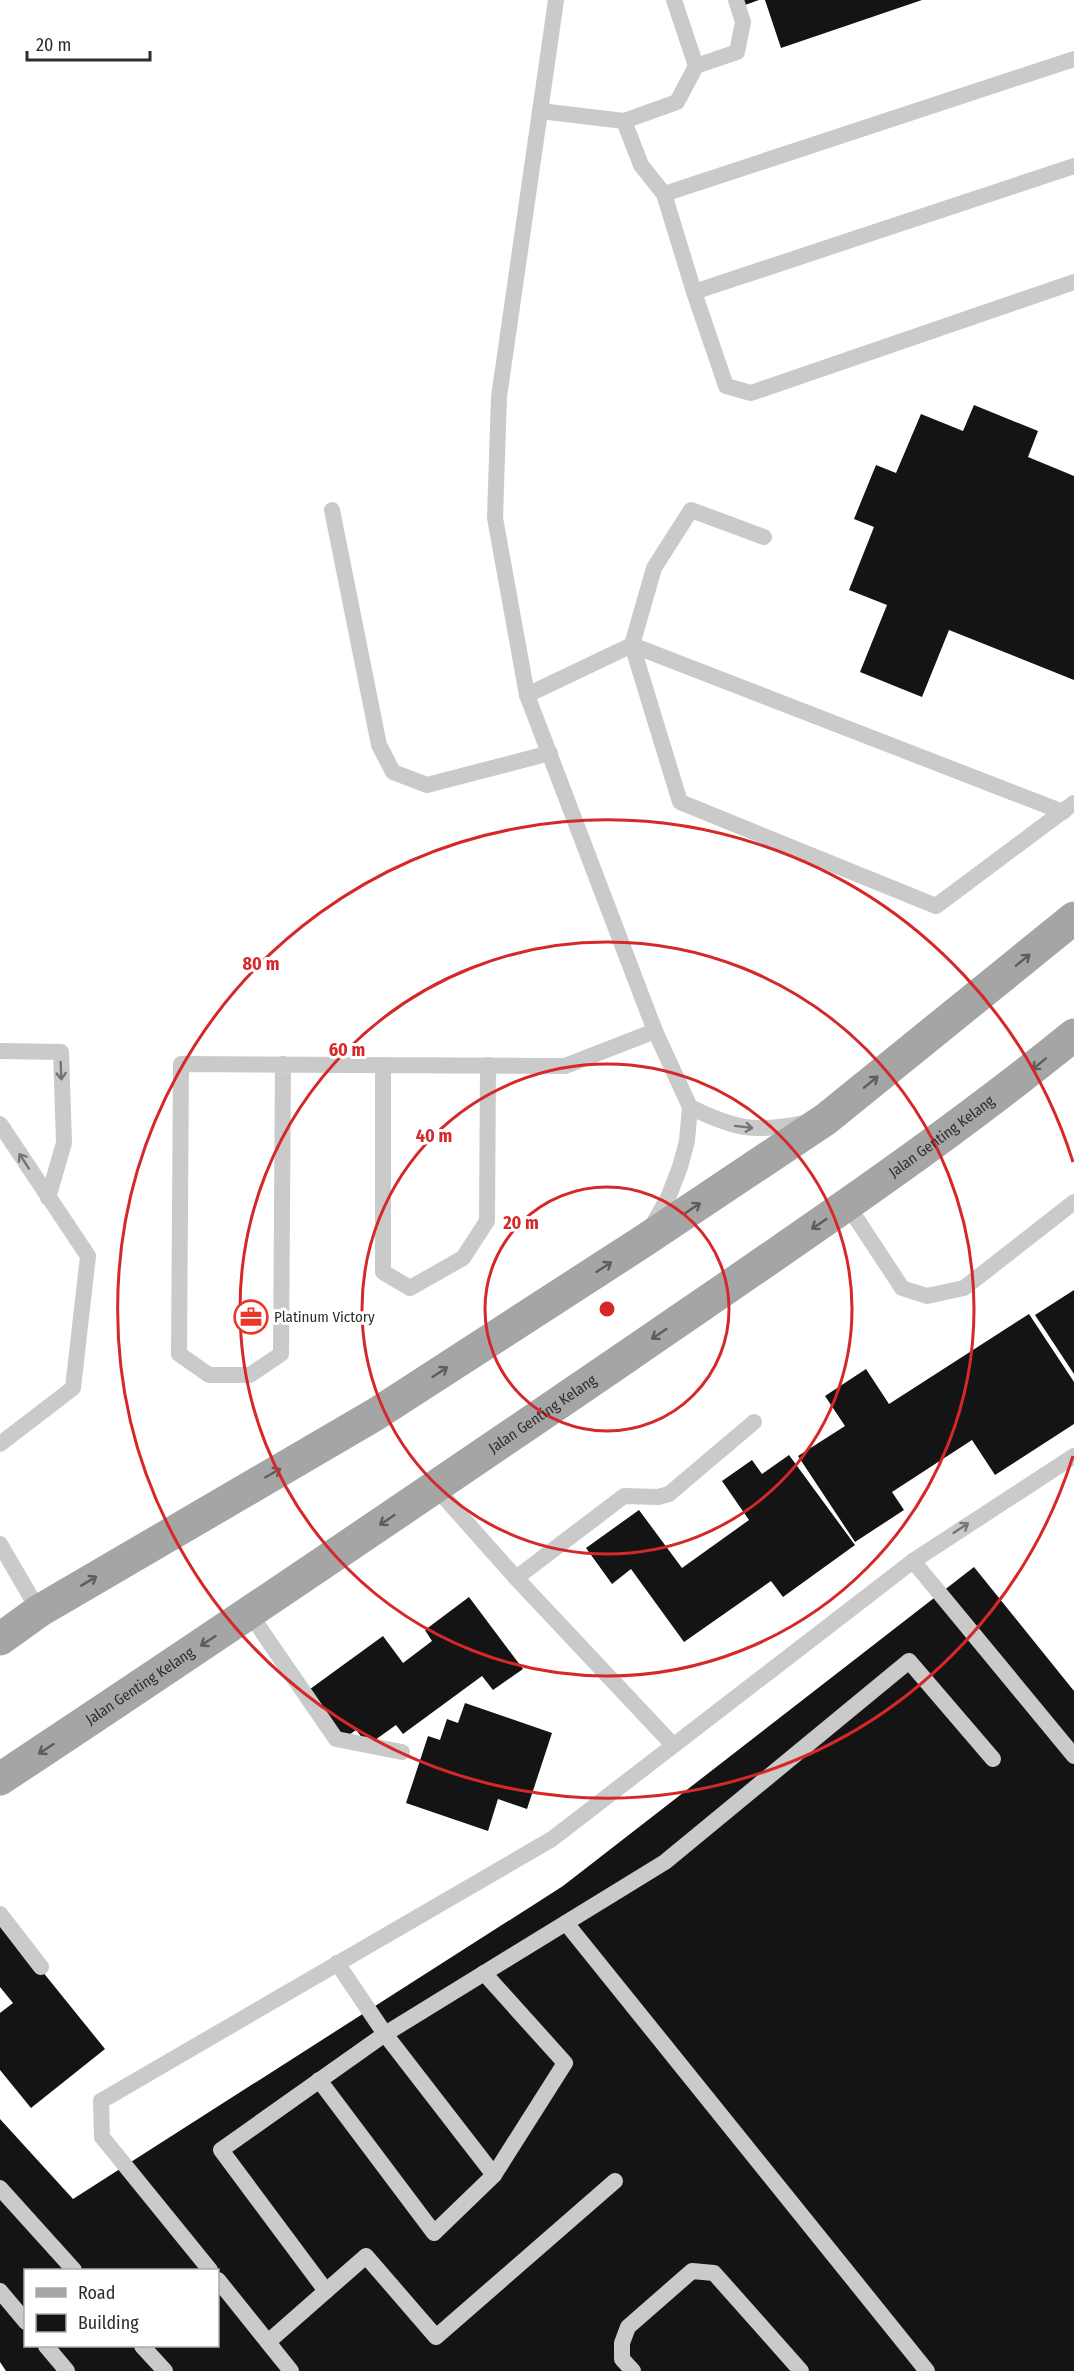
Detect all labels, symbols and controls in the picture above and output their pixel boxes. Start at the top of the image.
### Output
scale bar [27,24,150,62]
text: 20 m [36,34,71,56]
text: 80 m [243,953,279,975]
one-way arrow [1015,953,1031,966]
text: 60 m [329,1039,365,1061]
one-way arrow [1031,1057,1047,1070]
one-way arrow [56,1061,67,1081]
one-way arrow [863,1076,879,1089]
street label: Jalan Genting Kelang [885,1092,998,1181]
one-way arrow [734,1122,753,1133]
text: 40 m [416,1125,452,1147]
one-way arrow [17,1153,29,1170]
one-way arrow [685,1201,702,1214]
text: 20 m [502,1212,539,1234]
one-way arrow [812,1218,828,1230]
one-way arrow [595,1260,612,1273]
office icon: Platinum Victory [233,1299,269,1335]
centre of rings [597,1299,617,1319]
place label: Platinum Victory [274,1308,375,1326]
one-way arrow [651,1328,667,1340]
one-way arrow [431,1366,448,1378]
street label: Jalan Genting Kelang [485,1371,600,1457]
one-way arrow [264,1467,281,1479]
one-way arrow [379,1514,396,1527]
one-way arrow [953,1522,970,1535]
one-way arrow [80,1575,97,1587]
one-way arrow [200,1635,217,1648]
street label: Jalan Genting Kelang [82,1643,197,1729]
one-way arrow [38,1743,54,1755]
legend [24,2269,219,2347]
text: Road [78,2282,115,2304]
text: Building [78,2312,139,2334]

